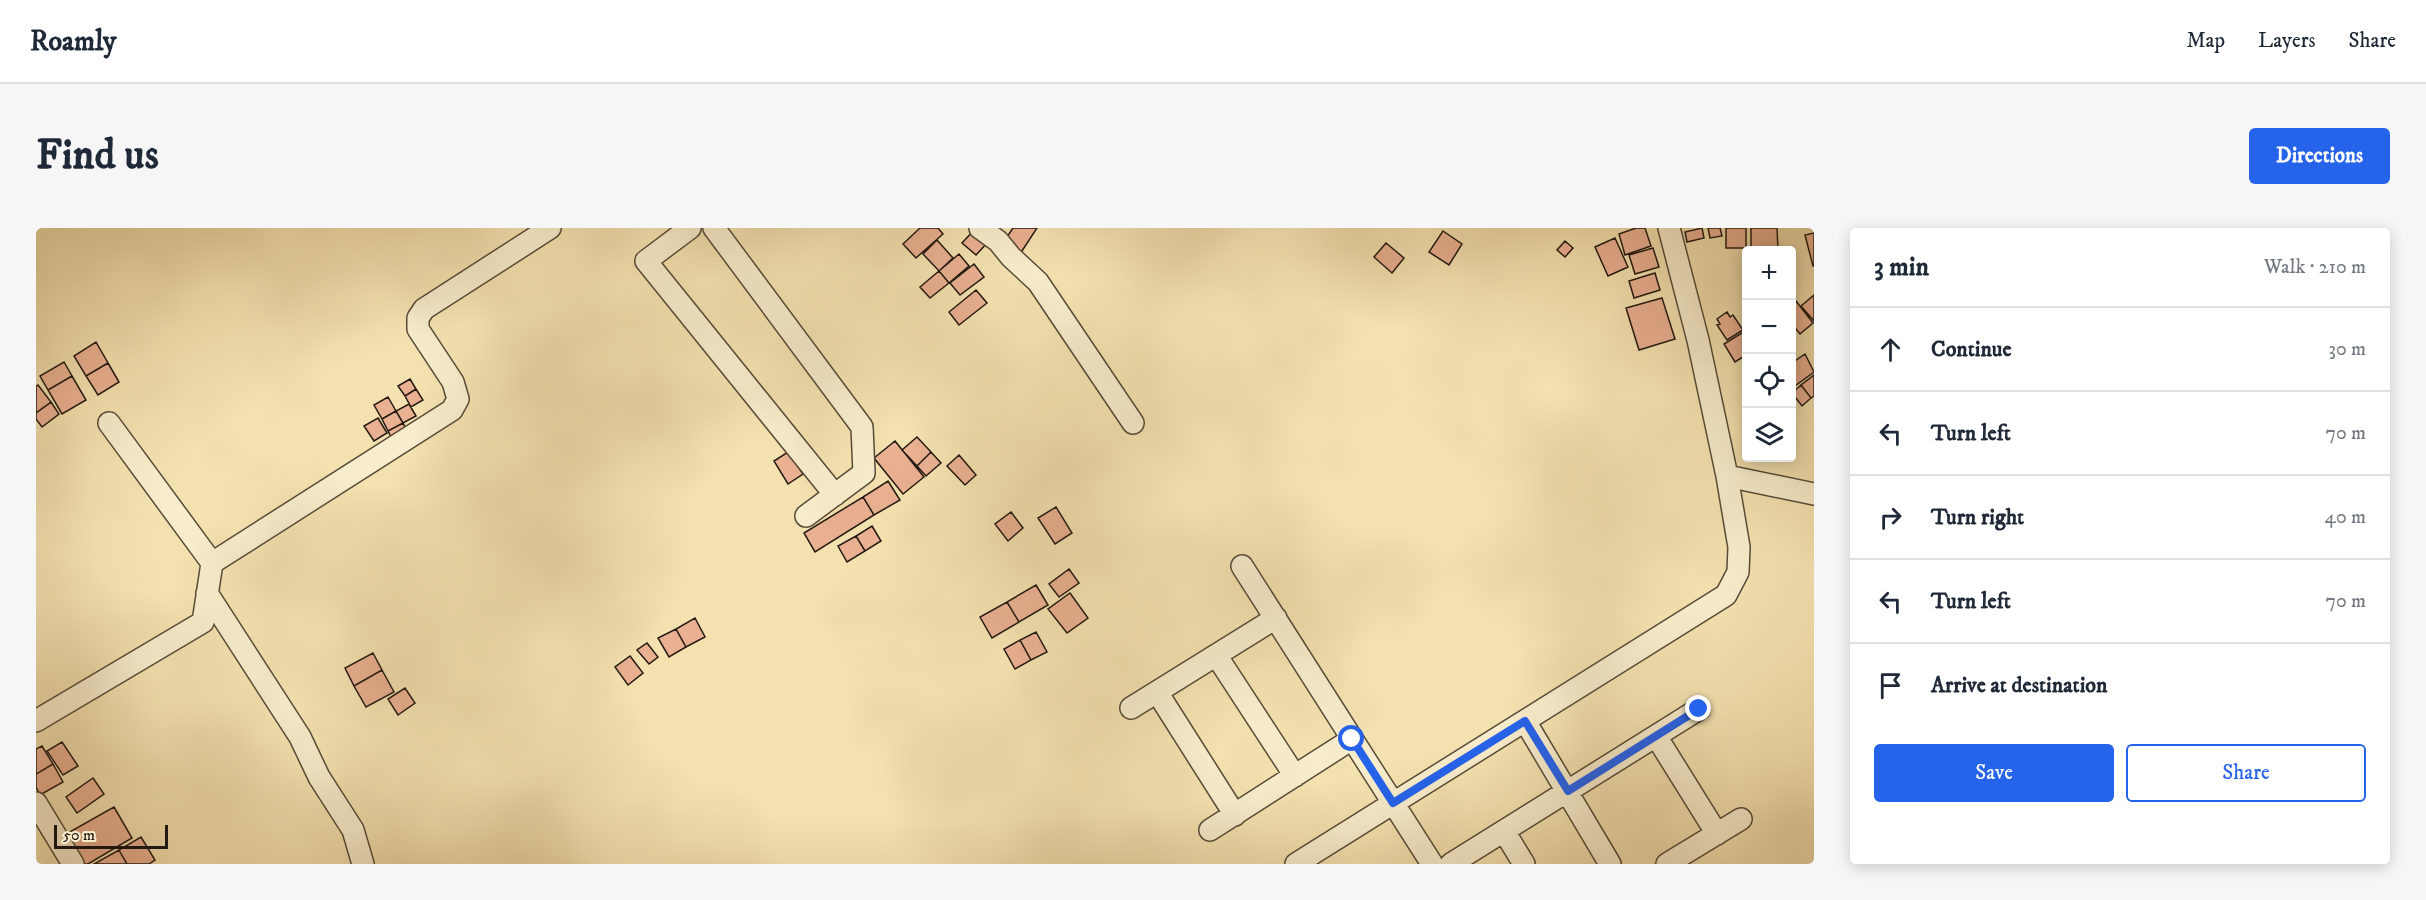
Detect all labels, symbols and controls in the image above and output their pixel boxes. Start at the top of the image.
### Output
text: Roamly [30,24,116,59]
text: Map [2186,28,2225,54]
text: Layers [2258,28,2316,54]
text: Share [2349,28,2396,54]
button: Directions [2249,128,2390,184]
text: Find us [36,130,159,182]
map controls [1742,246,1796,462]
button: + [1742,246,1796,300]
text: 3 min [1874,251,1929,284]
text: Walk · 210 m [2264,255,2366,280]
button: − [1742,300,1796,354]
icon: ahead [1874,333,1907,366]
text: Continue [1931,336,2012,363]
text: 30 m [2328,337,2366,362]
button: locate [1742,354,1796,408]
button: layers [1742,408,1796,462]
icon: left [1874,417,1907,450]
text: Turn left [1931,420,2011,447]
text: 70 m [2325,421,2366,446]
icon: right [1874,501,1907,534]
text: Turn right [1931,504,2024,531]
text: 40 m [2324,505,2366,530]
icon: left [1874,585,1907,618]
text: Turn left [1931,588,2011,615]
text: 70 m [2325,589,2366,614]
icon: arrive [1874,669,1907,702]
text: Arrive at destination [1931,672,2108,699]
route end [1685,695,1711,721]
route start [1338,725,1364,751]
button: Save [1874,744,2114,802]
button: Share [2126,744,2366,802]
scale bar [54,822,168,850]
text: 50 m [63,825,95,845]

